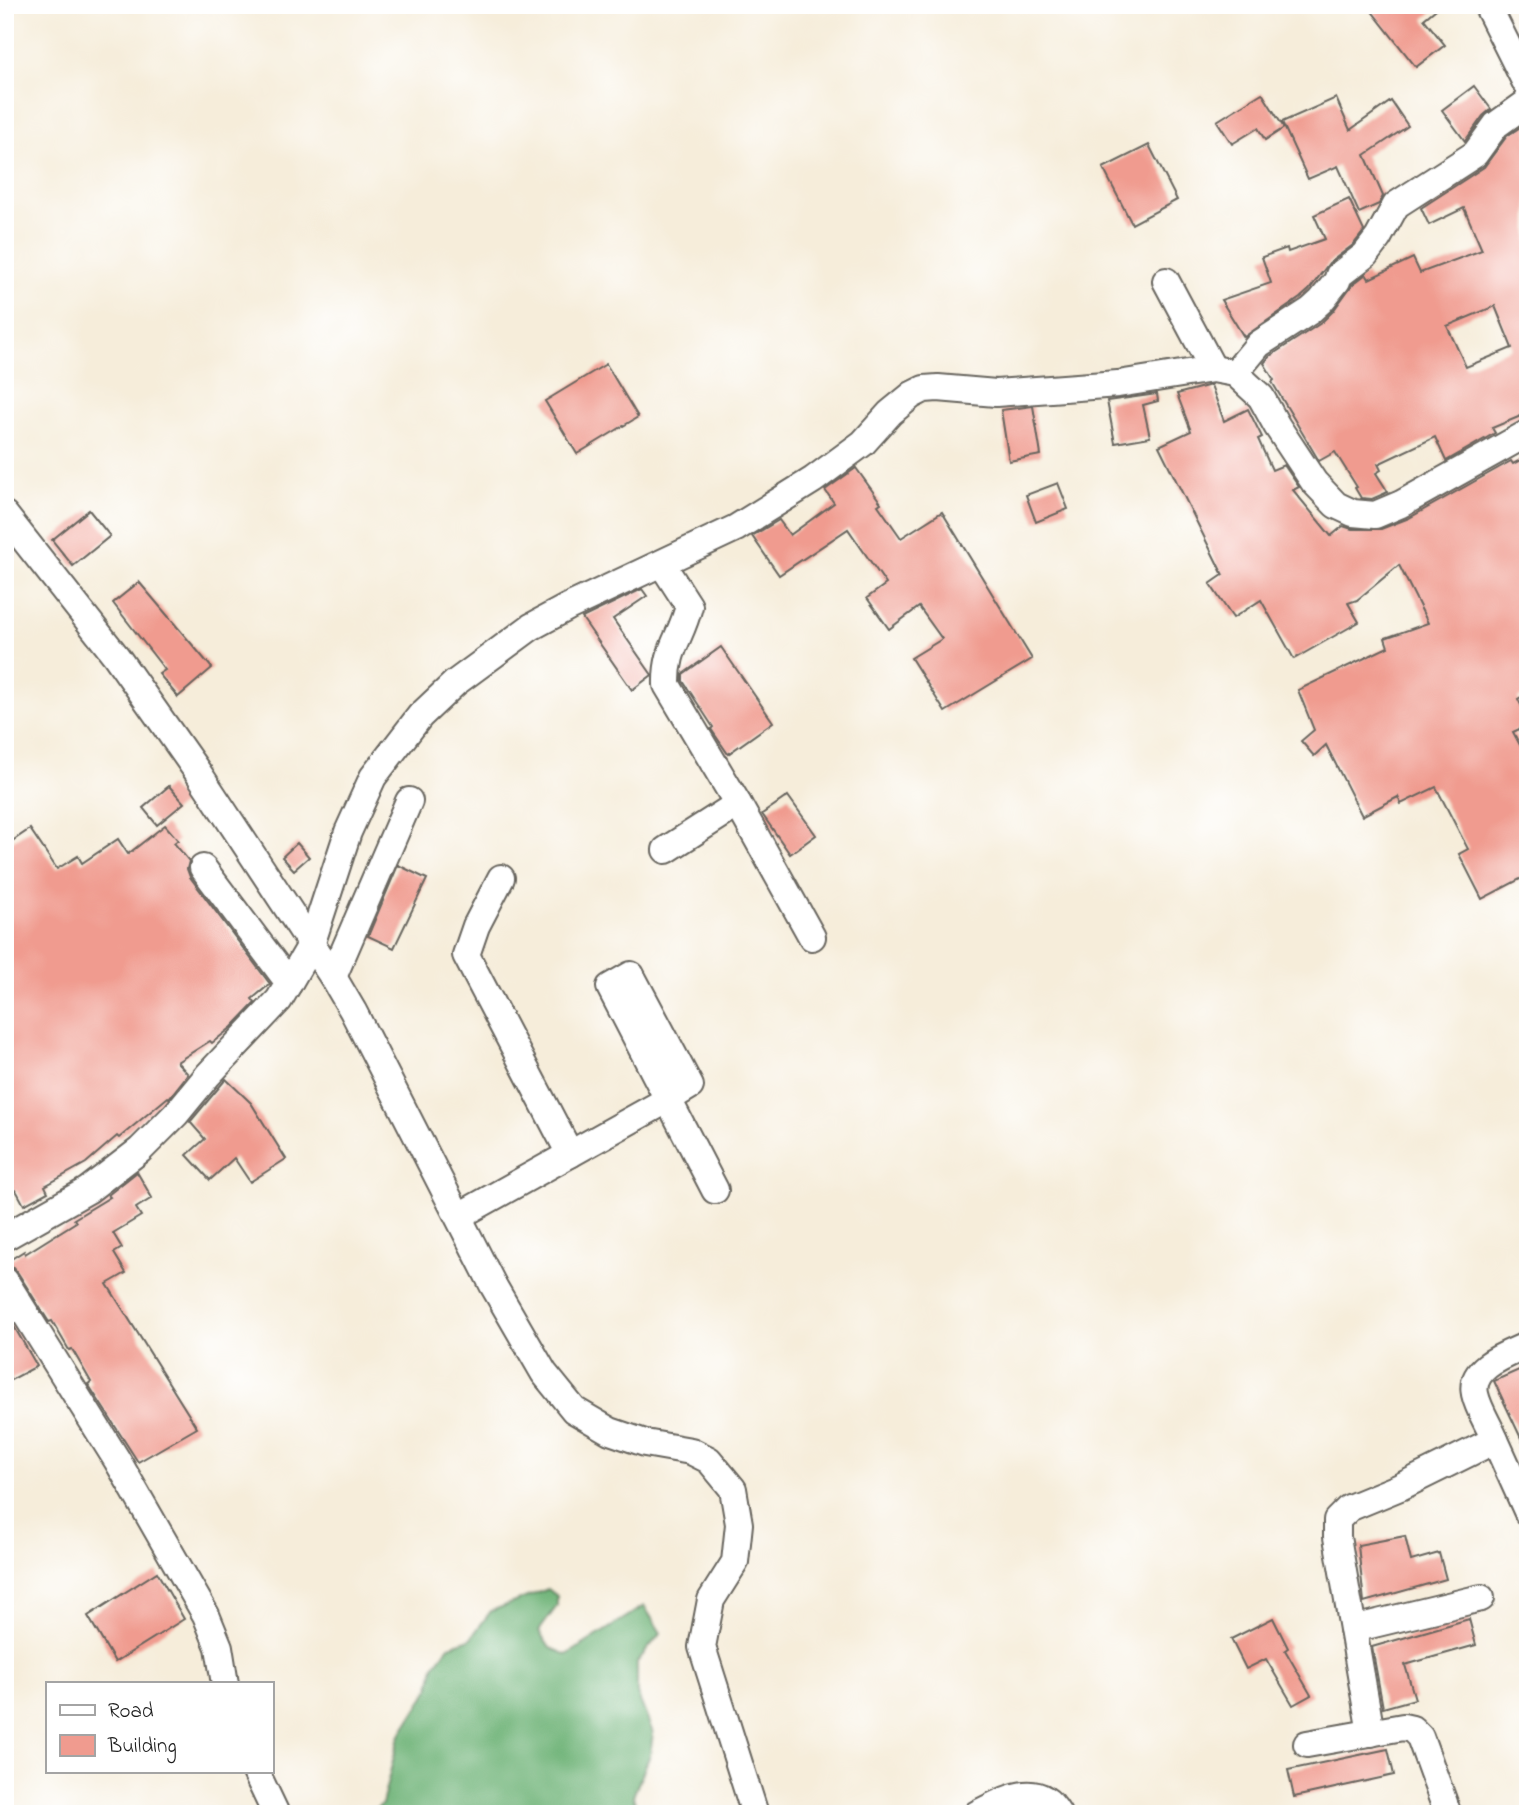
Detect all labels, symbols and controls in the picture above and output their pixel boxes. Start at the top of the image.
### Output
legend [46,1682,273,1773]
text: Road [108,1697,154,1727]
text: Building [107,1732,177,1764]

